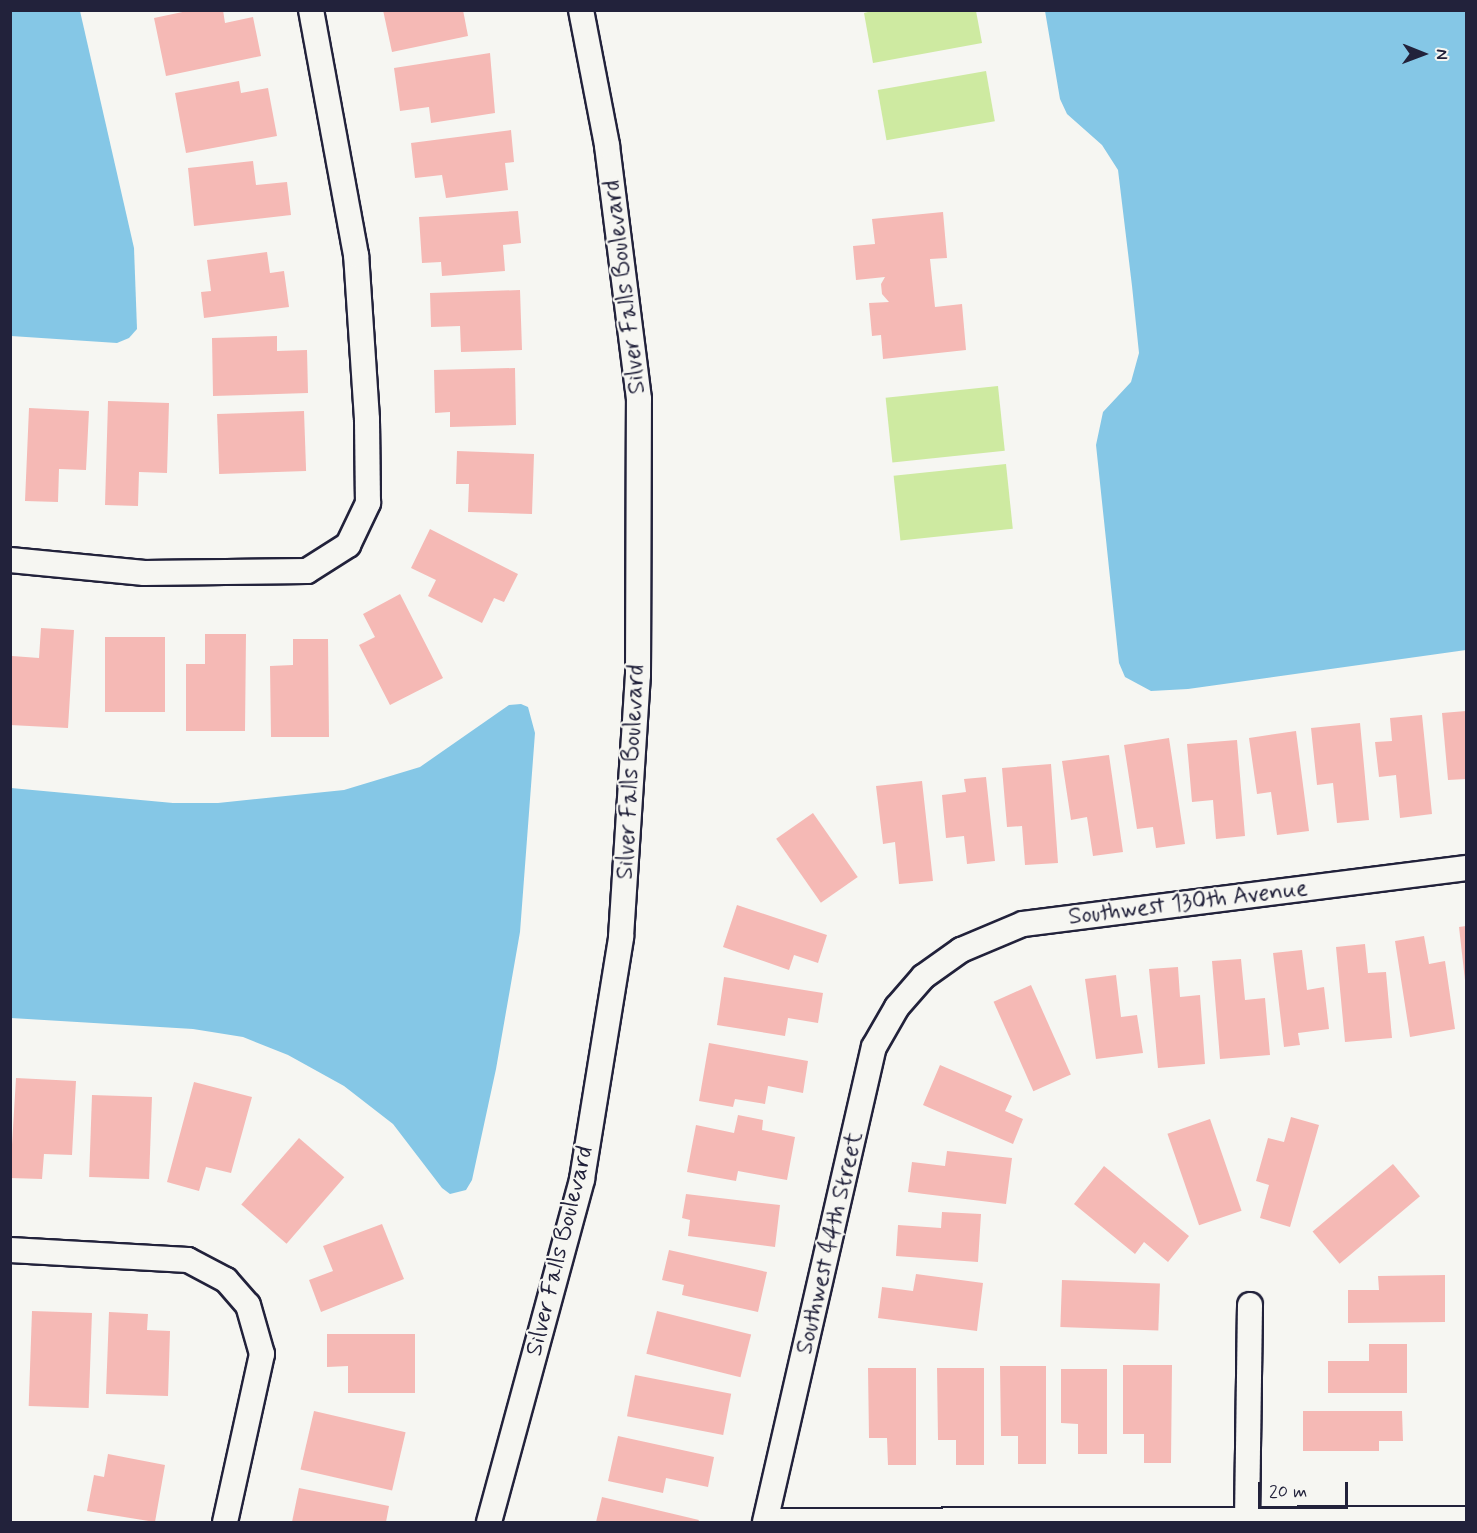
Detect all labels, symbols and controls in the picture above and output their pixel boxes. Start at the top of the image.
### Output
north arrow [1393,24,1453,84]
text: N [1431,49,1452,60]
street label: Silver Falls Boulevard [598,181,652,393]
street label: Silver Falls Boulevard [611,667,651,877]
street label: Southwest 130th Avenue [1067,874,1309,932]
street label: Southwest 44th Street [790,1129,870,1357]
street label: Silver Falls Boulevard [521,1146,599,1356]
scale bar [1261,1470,1351,1508]
text: 20 m [1269,1480,1307,1504]

